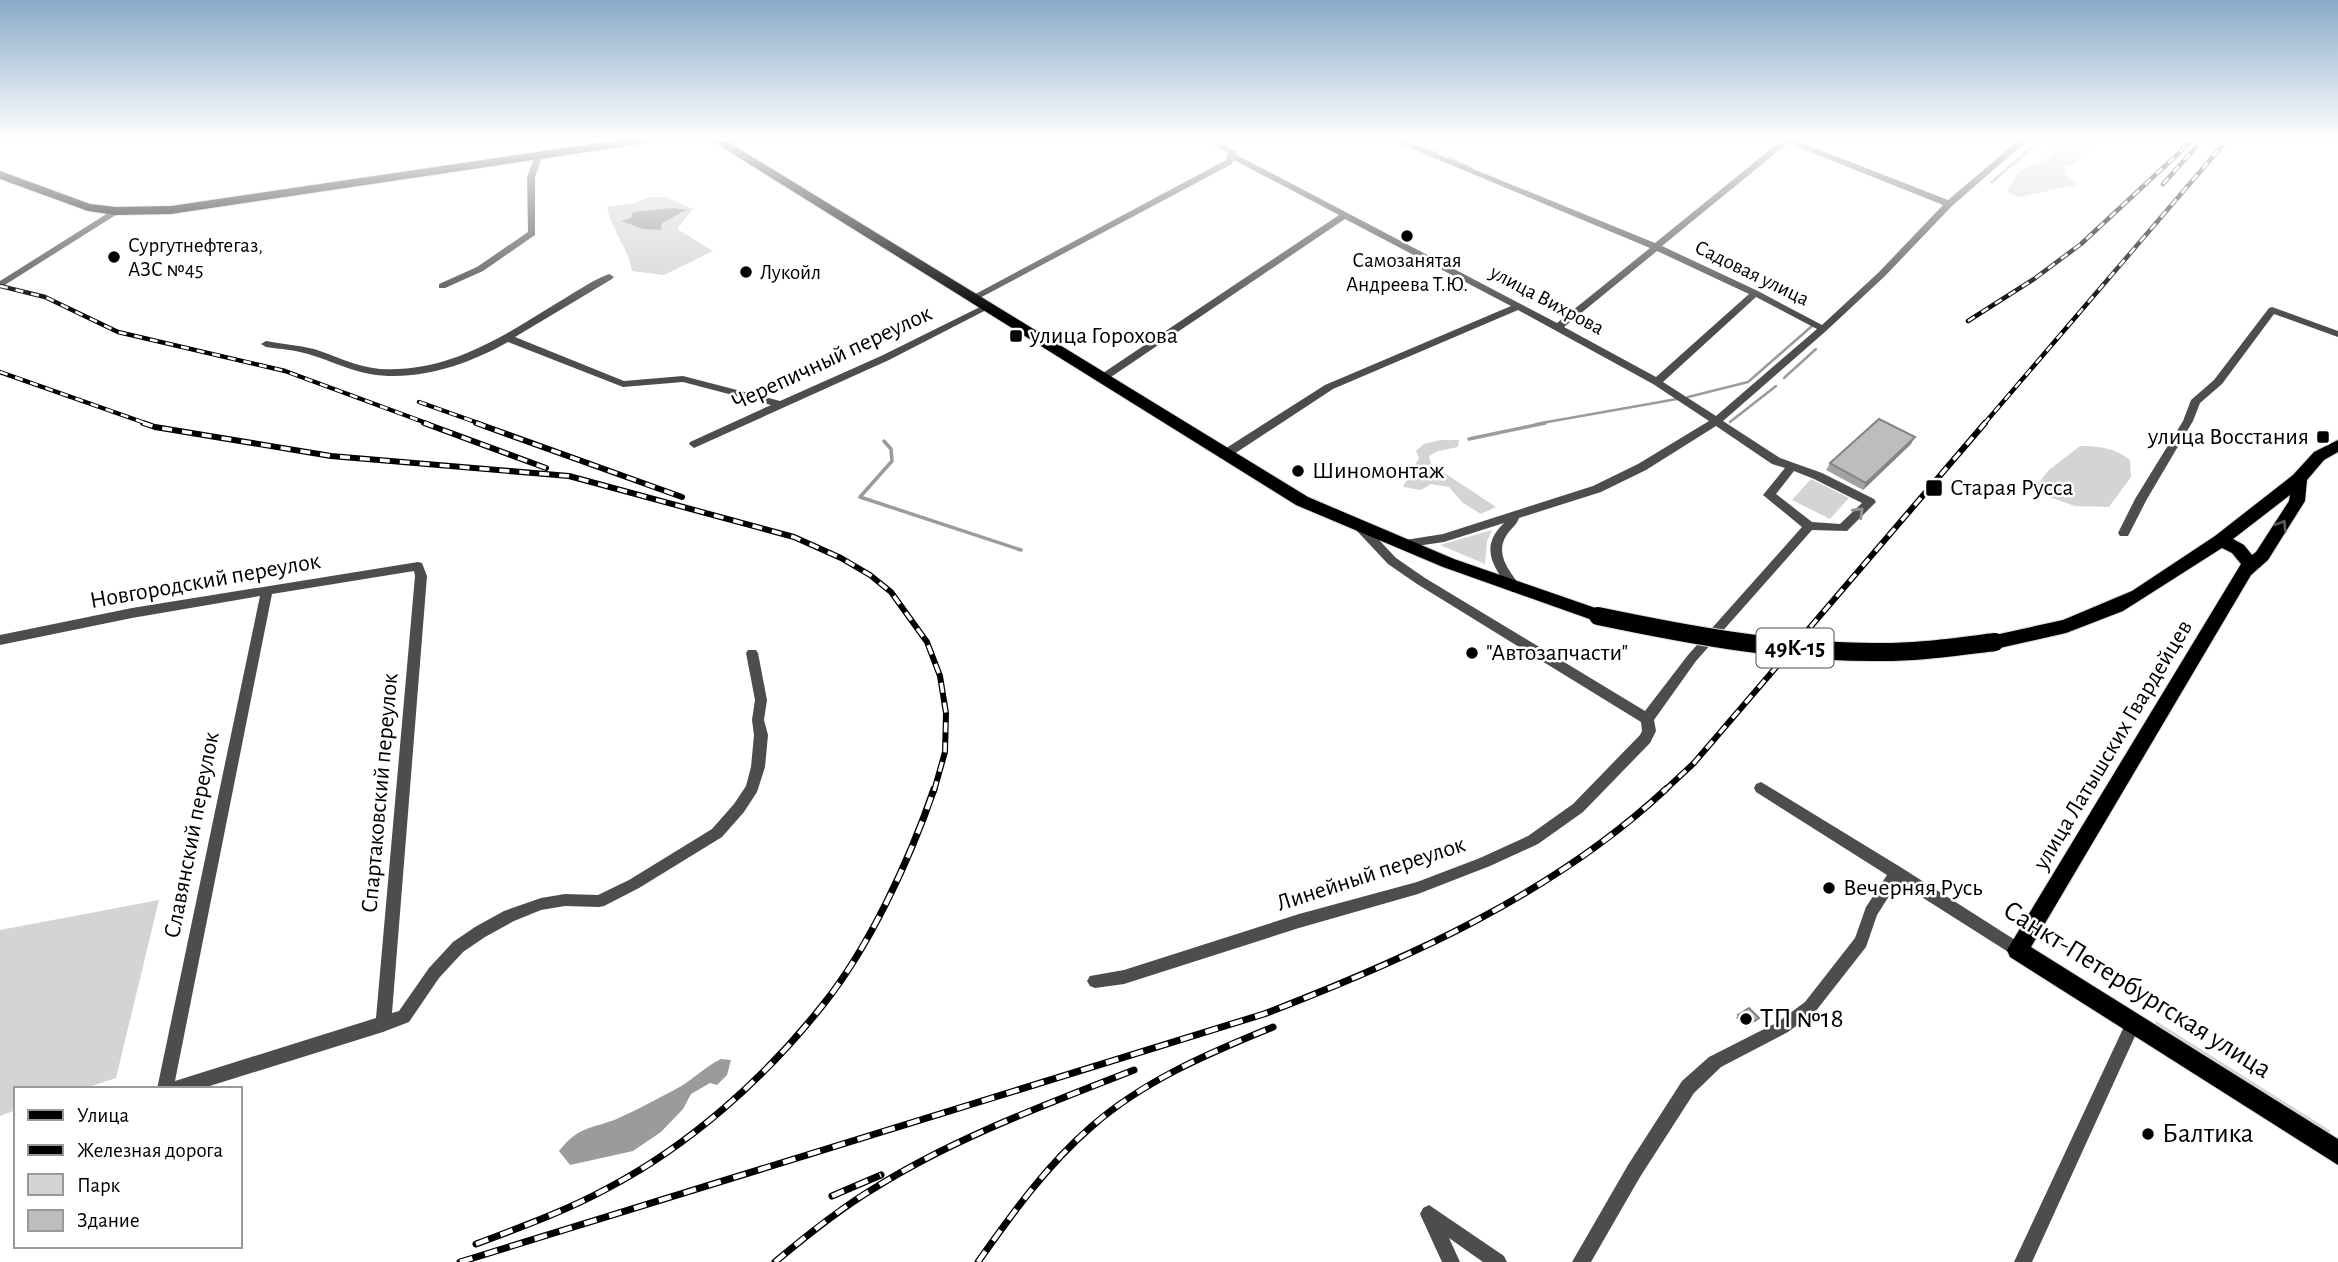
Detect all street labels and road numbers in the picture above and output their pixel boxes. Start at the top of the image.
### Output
street label: Садовая улица [1692,236,1813,310]
street label: улица Вихрова [1486,261,1608,339]
street label: Черепичный переулок [728,301,936,415]
street label: Новгородский переулок [88,549,322,613]
street label: улица Латышских Гвардейцев [2028,616,2197,875]
road number: 49К-15 [1756,628,1834,668]
street label: Спартаковский переулок [358,672,402,914]
street label: Славянский переулок [160,730,224,940]
street label: Линейный переулок [1274,832,1468,916]
street label: Санкт-Петербургская улица [1998,896,2276,1084]

